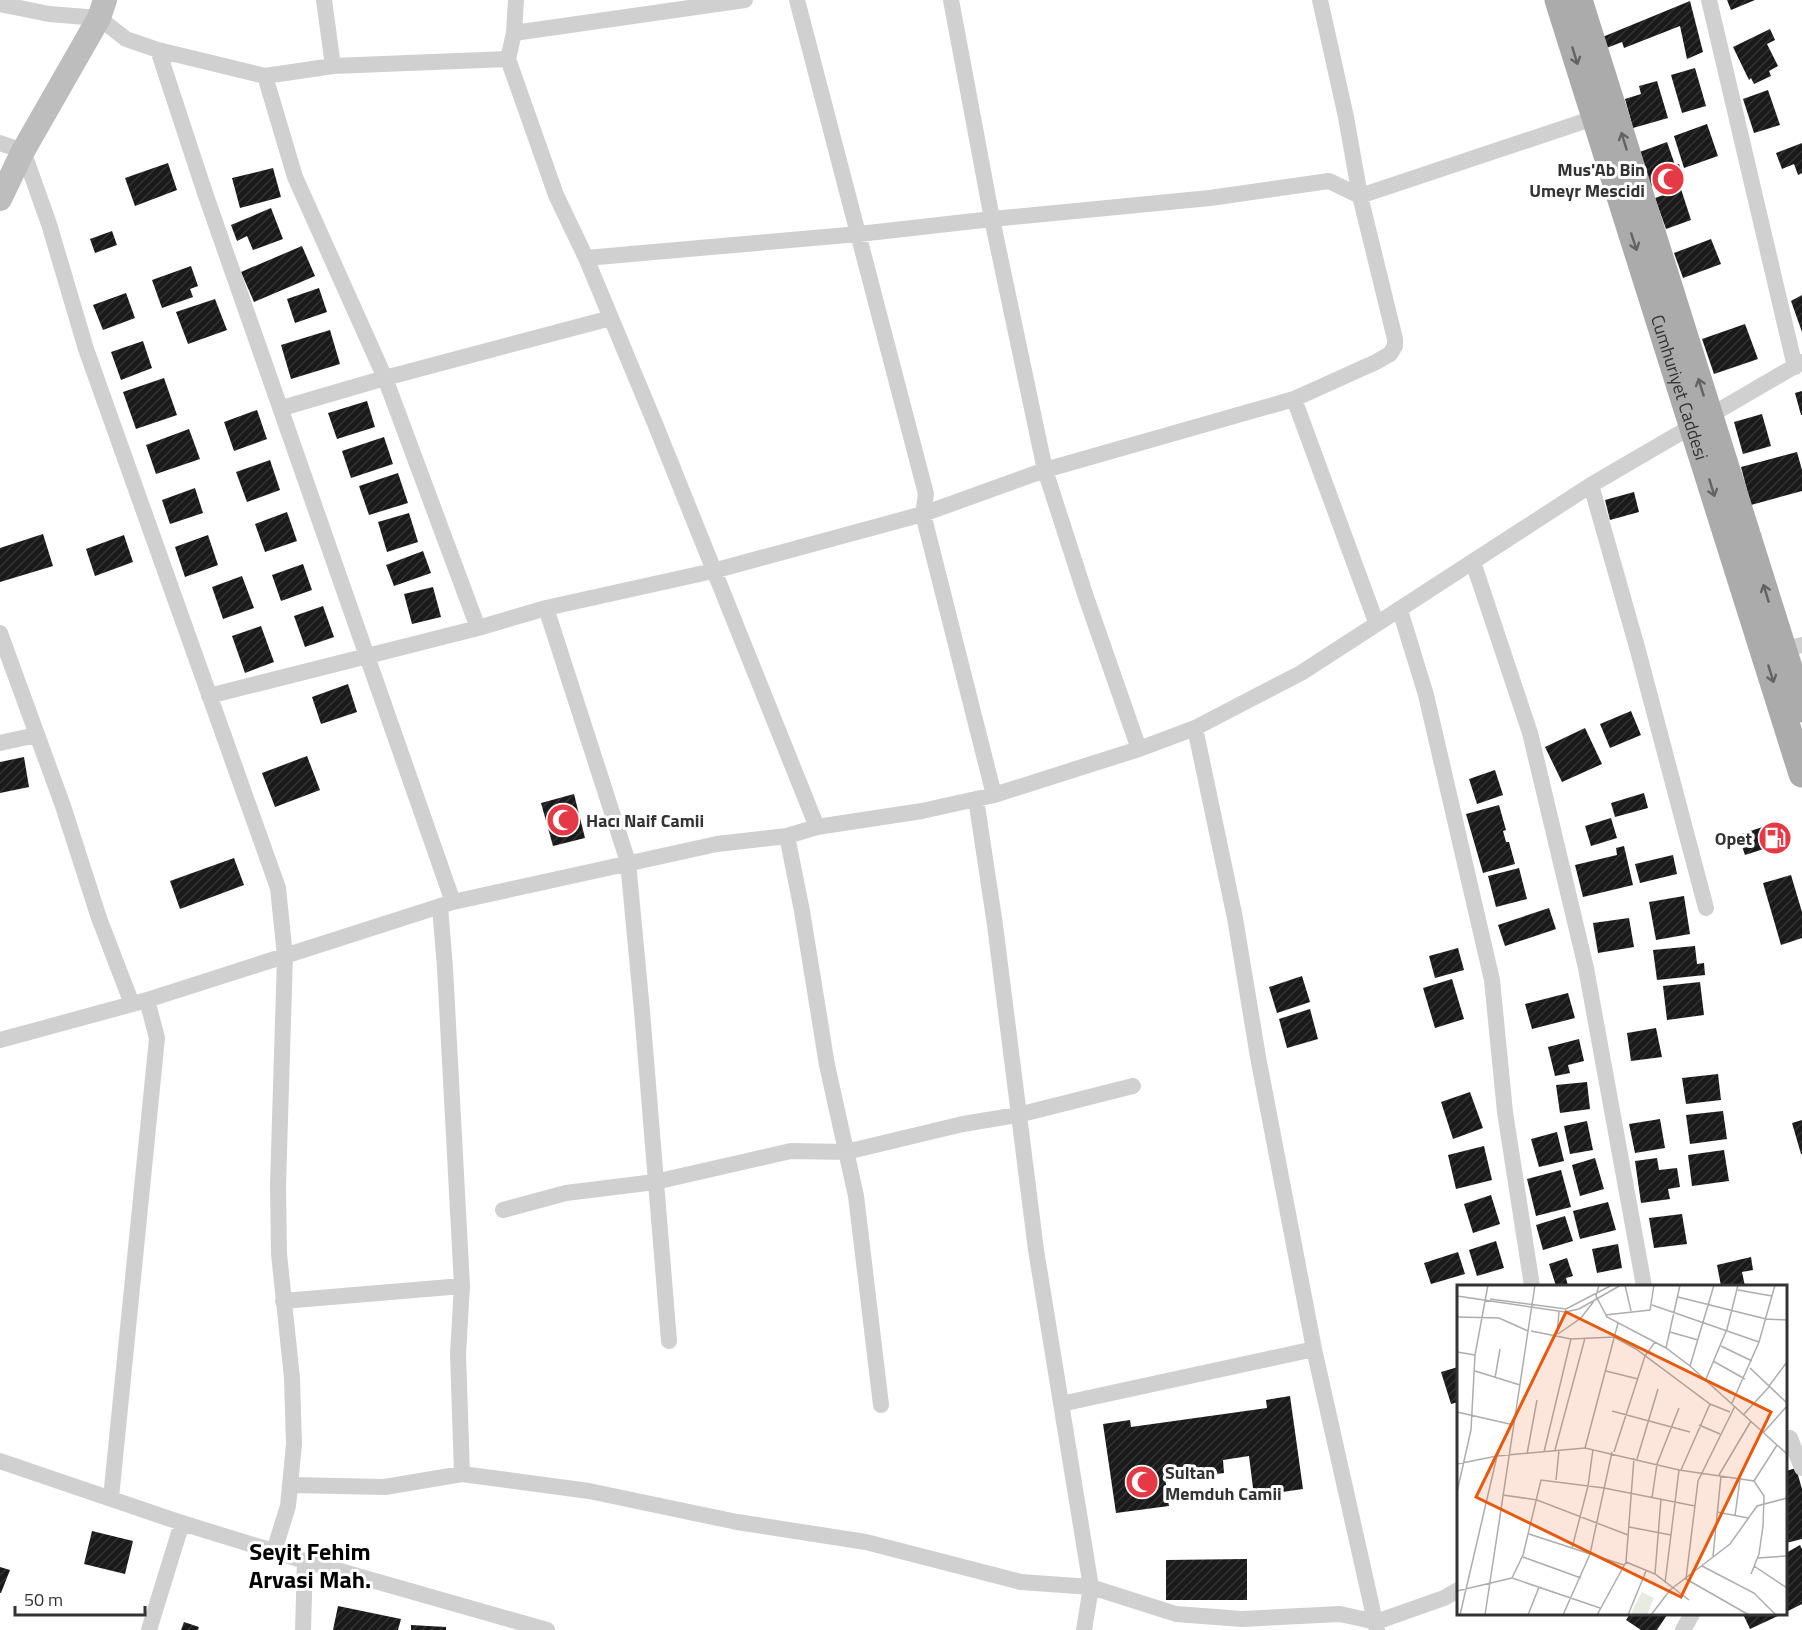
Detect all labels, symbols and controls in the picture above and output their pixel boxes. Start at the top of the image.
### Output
one-way arrow [1571,46,1582,65]
one-way arrow [1618,132,1629,151]
place label: Mus'Ab Bin Umeyr Mescidi [1529,156,1645,204]
mosque icon: Mus'Ab Bin Umeyr Mescidi [1650,161,1686,197]
one-way arrow [1630,232,1641,251]
street label: Cumhuriyet Caddesi [1645,311,1716,463]
one-way arrow [1695,378,1706,397]
one-way arrow [1707,478,1718,497]
one-way arrow [1760,584,1771,603]
one-way arrow [1766,664,1777,683]
mosque icon: Hacı Naif Camii [545,802,581,838]
place label: Hacı Naif Camii [586,807,704,834]
fuel station icon: Opet [1757,820,1793,856]
place label: Opet [1715,825,1752,852]
inset map [1457,1285,1787,1615]
place label: Sultan Memduh Camii [1165,1459,1282,1507]
mosque icon: Sultan Memduh Camii [1124,1464,1160,1500]
district label: Seyit Fehim Arvasi Mah. [249,1533,371,1597]
scale bar [15,1579,146,1617]
text: 50 m [24,1586,63,1613]

